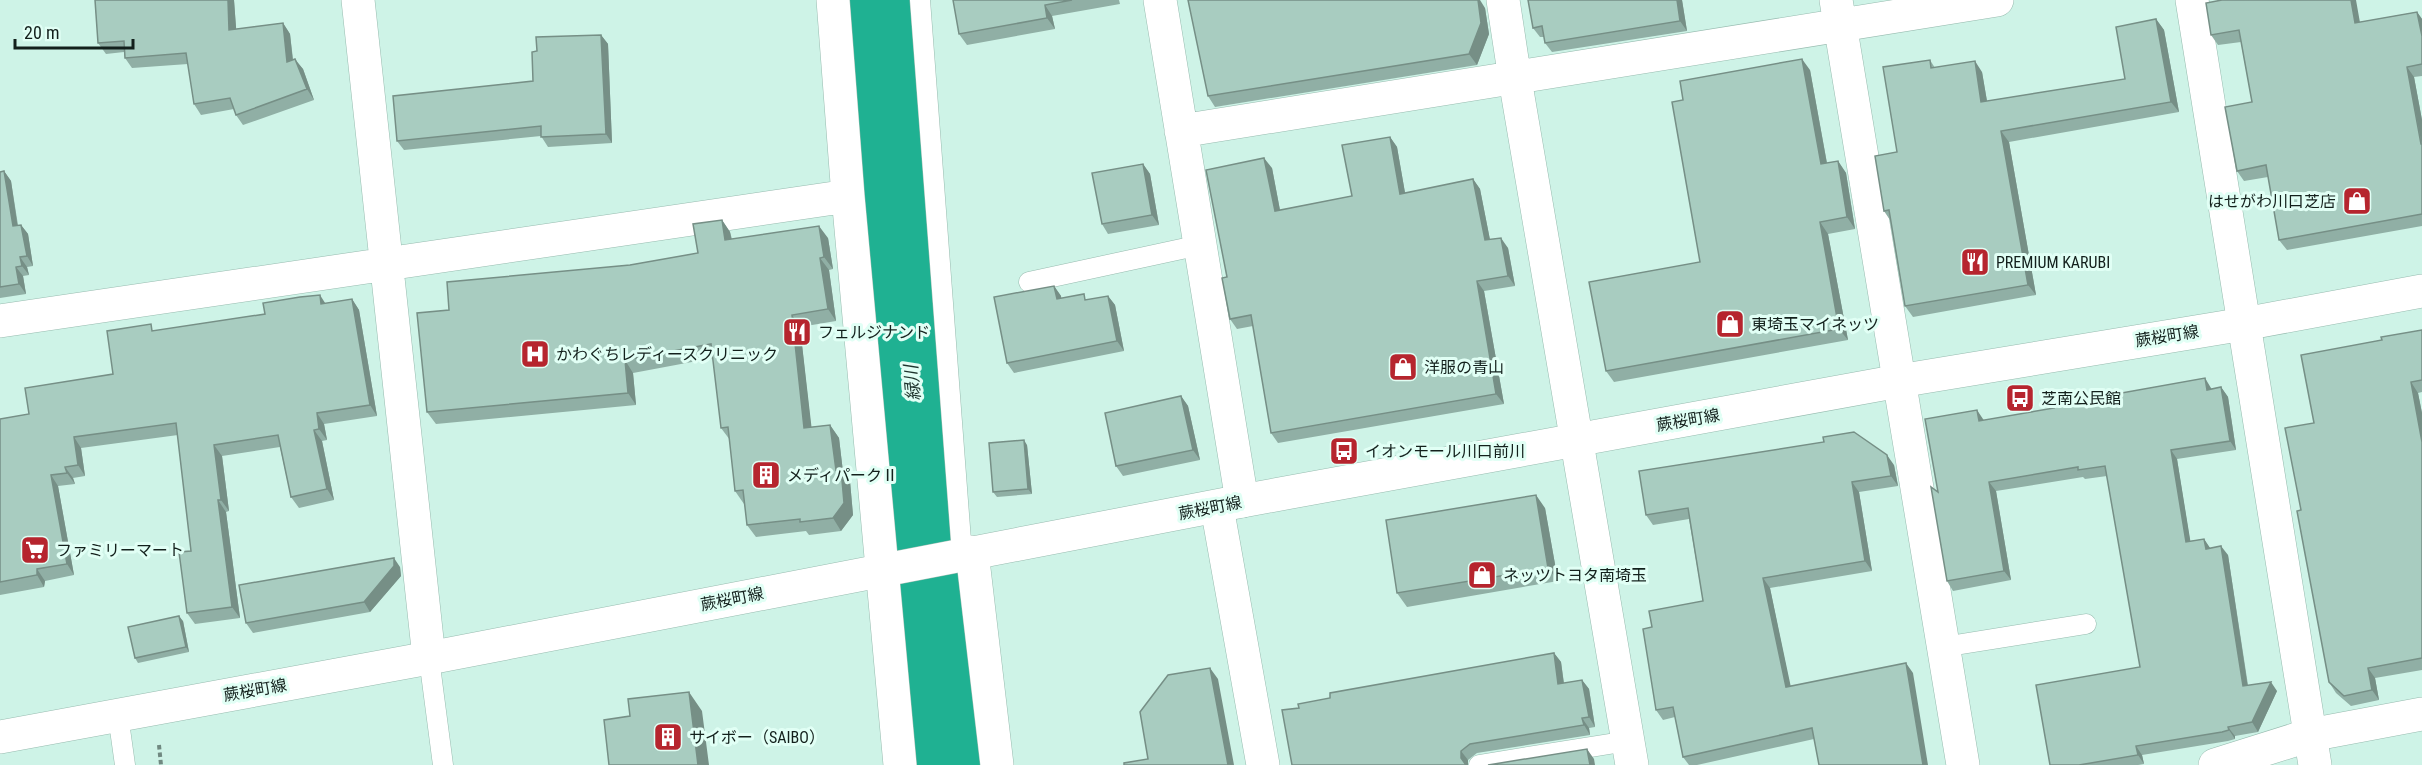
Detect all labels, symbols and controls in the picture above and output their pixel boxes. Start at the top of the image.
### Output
scale bar [15,12,134,50]
text: 20 m [24,22,59,43]
shop icon: はせがわ川口芝店 [2341,185,2373,217]
place label: はせがわ川口芝店 [2208,192,2336,211]
restaurant icon: PREMIUM KARUBI [1959,246,1991,278]
place label: PREMIUM KARUBI [1996,253,2110,272]
shop icon: 東埼玉マイネッツ [1714,308,1746,340]
place label: 東埼玉マイネッツ [1751,315,1879,334]
restaurant icon: フェルジナンド [781,316,813,348]
street label: 蕨桜町線 [2134,322,2200,350]
place label: フェルジナンド [818,323,930,342]
hospital icon: かわぐちレディースクリニック [519,338,551,370]
place label: かわぐちレディースクリニック [556,345,778,364]
shop icon: 洋服の青山 [1387,351,1419,383]
place label: 洋服の青山 [1424,358,1504,377]
water label: 緑川 [900,362,924,402]
bus stop icon: 芝南公民館 [2004,382,2036,414]
place label: 芝南公民館 [2041,389,2121,408]
street label: 蕨桜町線 [1655,405,1721,435]
bus stop icon: イオンモール川口前川 [1328,435,1360,467]
place label: イオンモール川口前川 [1365,442,1525,461]
building icon: メディパークⅡ [750,459,782,491]
place label: メディパークⅡ [787,466,898,485]
street label: 蕨桜町線 [1177,493,1243,523]
supermarket icon: ファミリーマート [19,534,51,566]
place label: ファミリーマート [56,541,184,560]
shop icon: ネッツトヨタ南埼玉 [1466,559,1498,591]
place label: ネッツトヨタ南埼玉 [1503,566,1647,585]
street label: 蕨桜町線 [699,584,765,614]
street label: 蕨桜町線 [222,675,288,705]
building icon: サイボー（SAIBO） [652,721,684,753]
place label: サイボー（SAIBO） [689,728,825,747]

